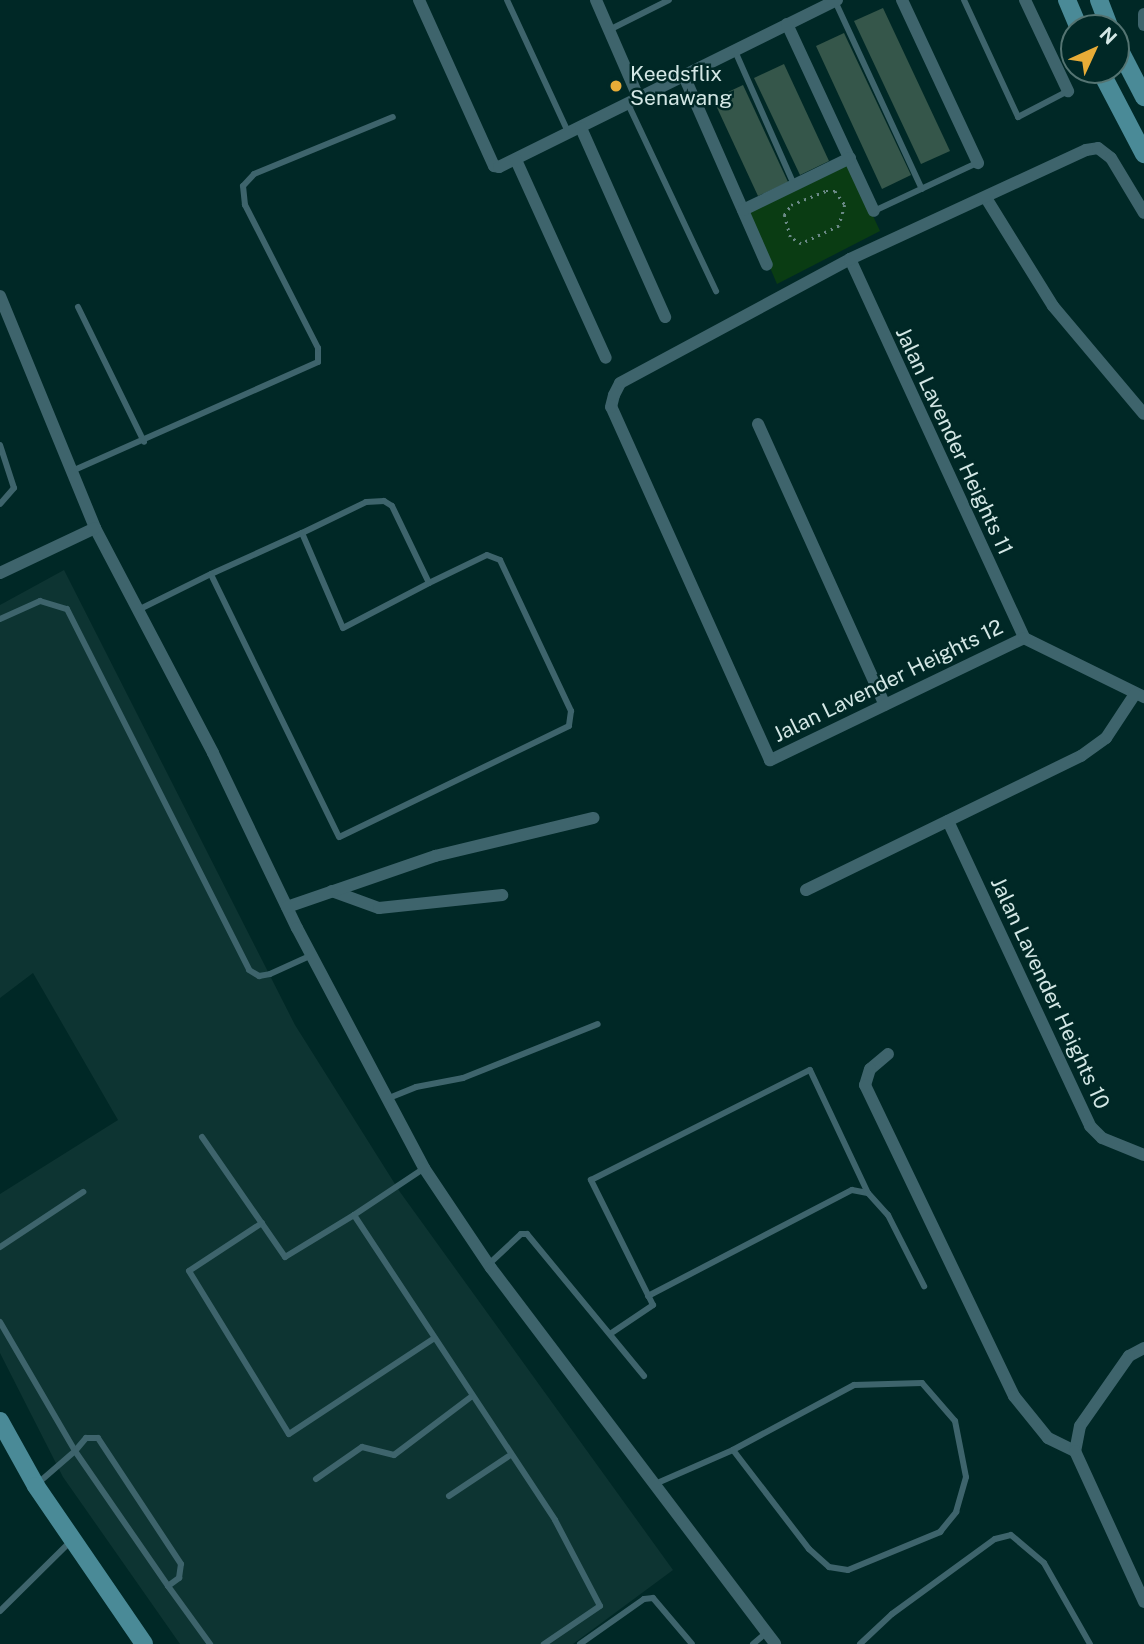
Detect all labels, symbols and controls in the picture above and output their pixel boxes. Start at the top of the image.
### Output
north arrow [1060,14,1130,84]
text: N [1095,23,1121,49]
place label: Keedsflix Senawang [630,61,732,111]
marker: Keedsflix Senawang [608,78,624,94]
street label: Jalan Lavender Heights 11 [890,323,1018,559]
street label: Jalan Lavender Heights 12 [769,614,1007,748]
street label: Jalan Lavender Heights 10 [985,873,1115,1113]

